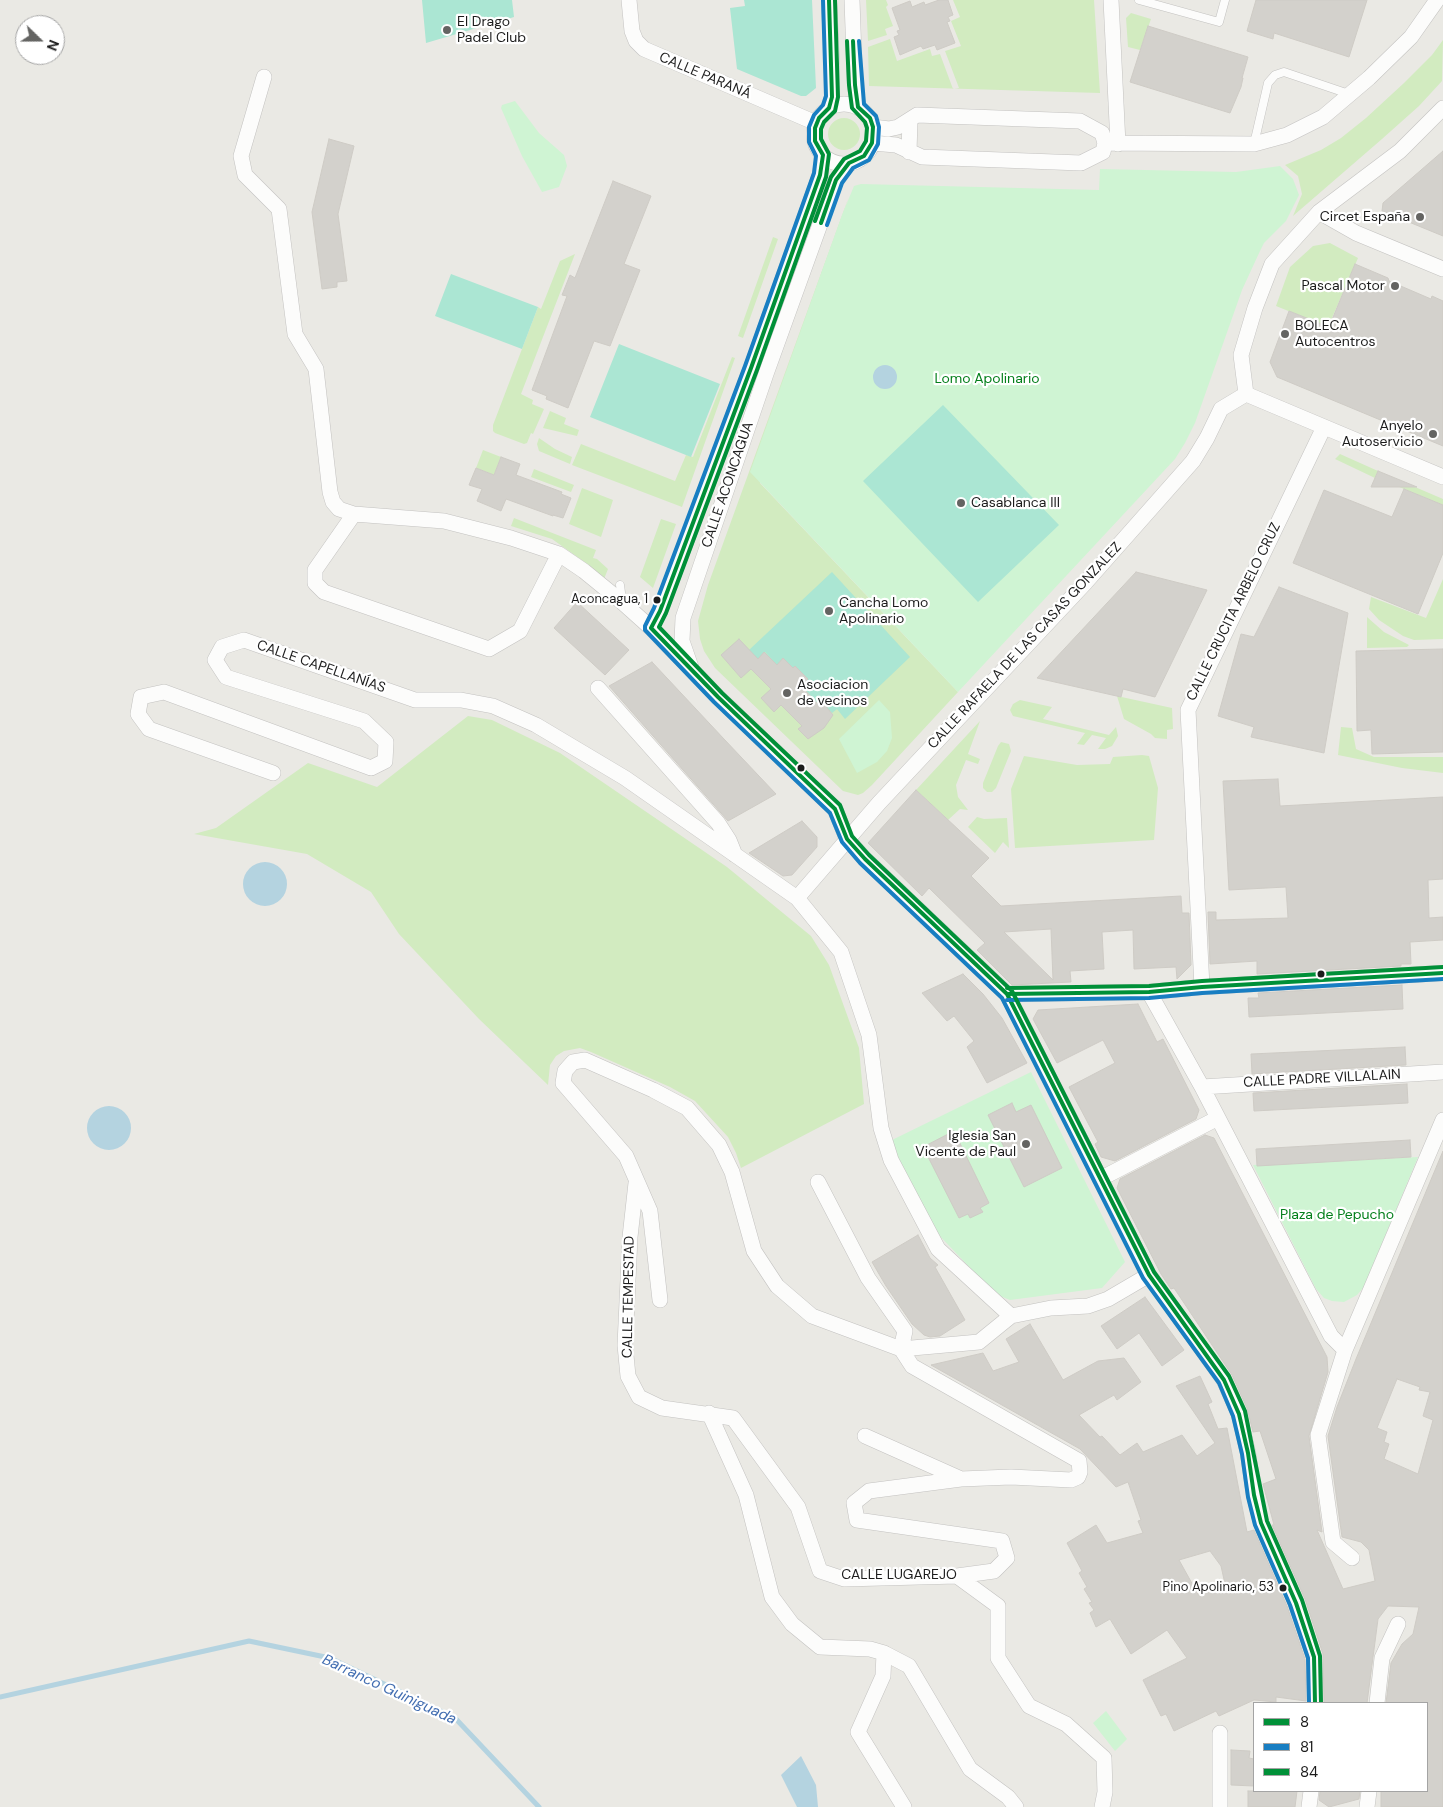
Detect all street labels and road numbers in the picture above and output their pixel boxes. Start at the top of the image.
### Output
street label: CALLE PARANÁ [656,49,754,103]
street label: CALLE ACONCAGUA [699,420,757,550]
street label: CALLE CRUCITA ARBELO CRUZ [1183,520,1285,704]
street label: CALLE RAFAELA DE LAS CASAS GONZALEZ [925,539,1125,753]
street label: CALLE CAPELLANÍAS [254,637,388,697]
street label: CALLE PADRE VILLALAIN [1243,1066,1401,1092]
street label: CALLE TEMPESTAD [620,1236,638,1358]
street label: CALLE LUGAREJO [841,1567,957,1583]

